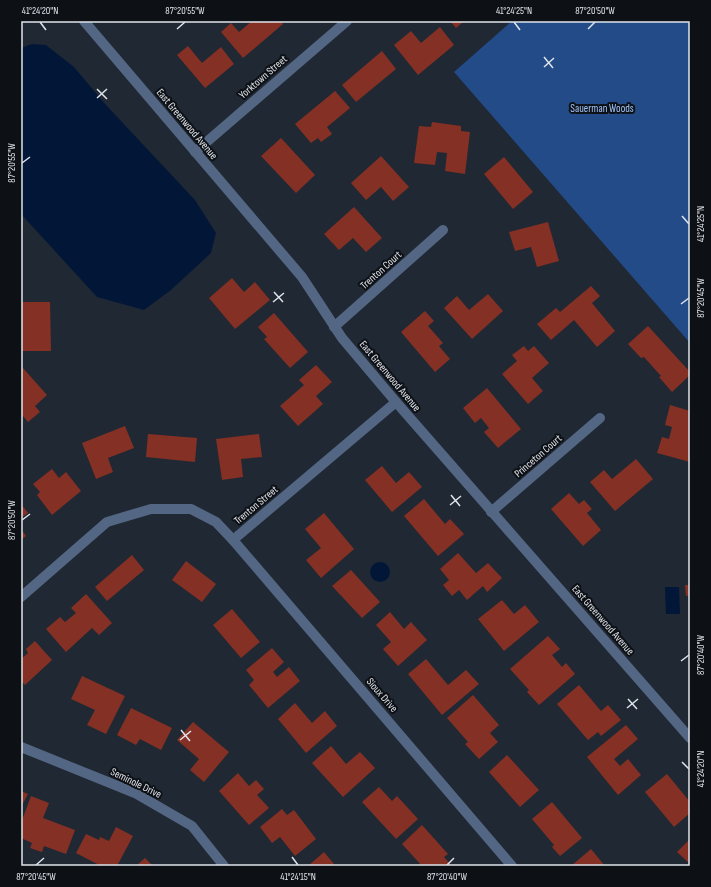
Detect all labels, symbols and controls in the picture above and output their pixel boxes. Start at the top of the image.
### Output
text: 41°24'20"N [22,5,58,17]
text: 87°20'55"W [165,5,205,17]
text: 41°24'25"N [496,5,532,17]
text: 87°20'50"W [575,5,615,17]
street label: Yorktown Street [236,52,290,101]
street label: East Greenwood Avenue [154,86,220,162]
park label: Sauerman Woods [570,102,634,115]
text: 87°20'55"W [6,143,18,183]
text: 41°24'25"N [695,206,707,242]
street label: Trenton Court [358,248,405,292]
text: 87°20'45"W [695,278,707,318]
street label: East Greenwood Avenue [357,338,423,414]
street label: Princeton Court [512,431,565,480]
street label: Trenton Street [231,482,281,527]
text: 87°20'50"W [6,500,18,540]
street label: East Greenwood Avenue [569,582,637,658]
text: 87°20'40"W [695,635,707,675]
street label: Sioux Drive [364,675,400,715]
text: 41°24'20"N [695,751,707,787]
street label: Seminole Drive [108,765,164,801]
text: 87°20'45"W [16,871,56,883]
text: 41°24'15"N [280,871,316,883]
text: 87°20'40"W [427,871,467,883]

